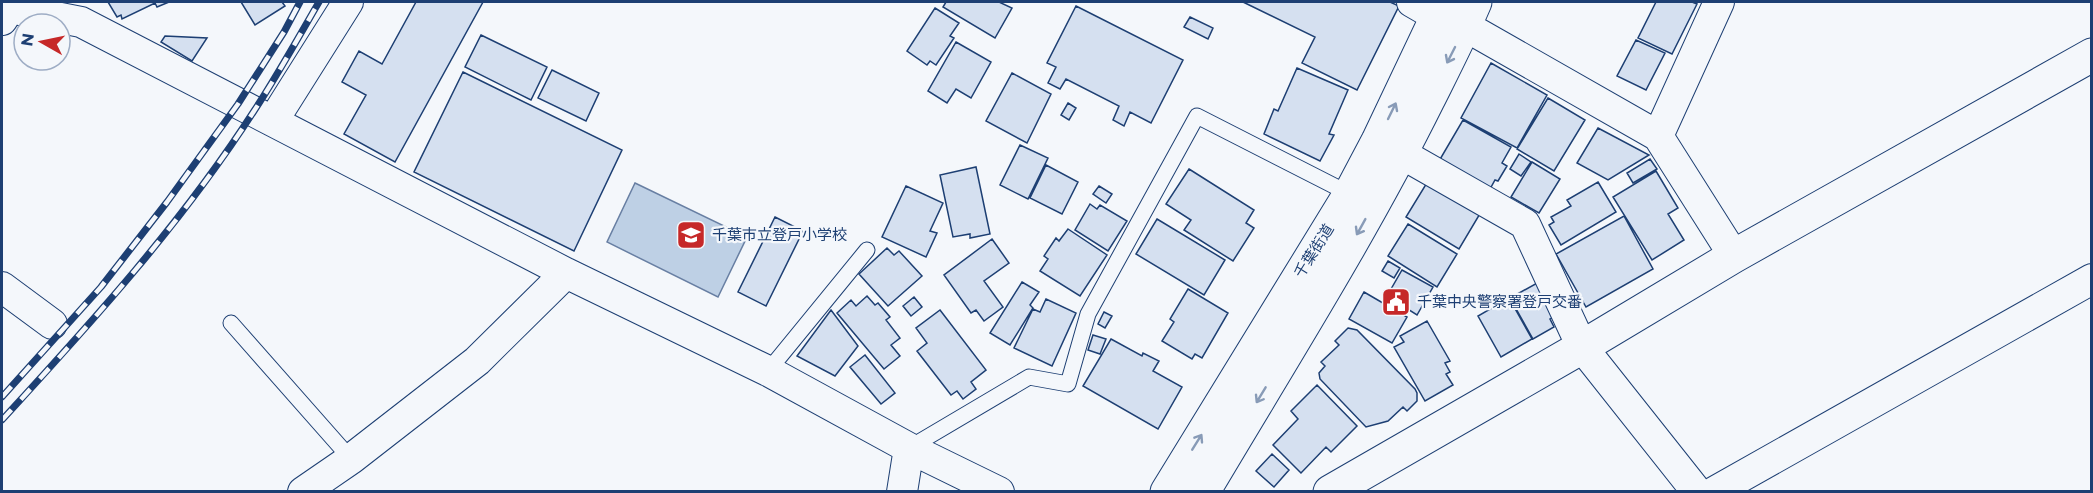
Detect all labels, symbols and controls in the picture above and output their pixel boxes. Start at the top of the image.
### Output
north arrow [12,12,72,72]
text: N [17,32,38,48]
one-way arrow [1445,45,1456,63]
one-way arrow [1387,103,1399,121]
school or university icon: 千葉市立登戸小学校 [675,219,707,251]
one-way arrow [1354,219,1366,236]
street label: 千葉街道 [1290,220,1338,281]
place label: 千葉市立登戸小学校 [712,225,847,244]
public building icon: 千葉中央警察署登戸交番 [1380,286,1412,318]
place label: 千葉中央警察署登戸交番 [1417,292,1582,311]
one-way arrow [1255,386,1267,403]
one-way arrow [1192,434,1204,451]

